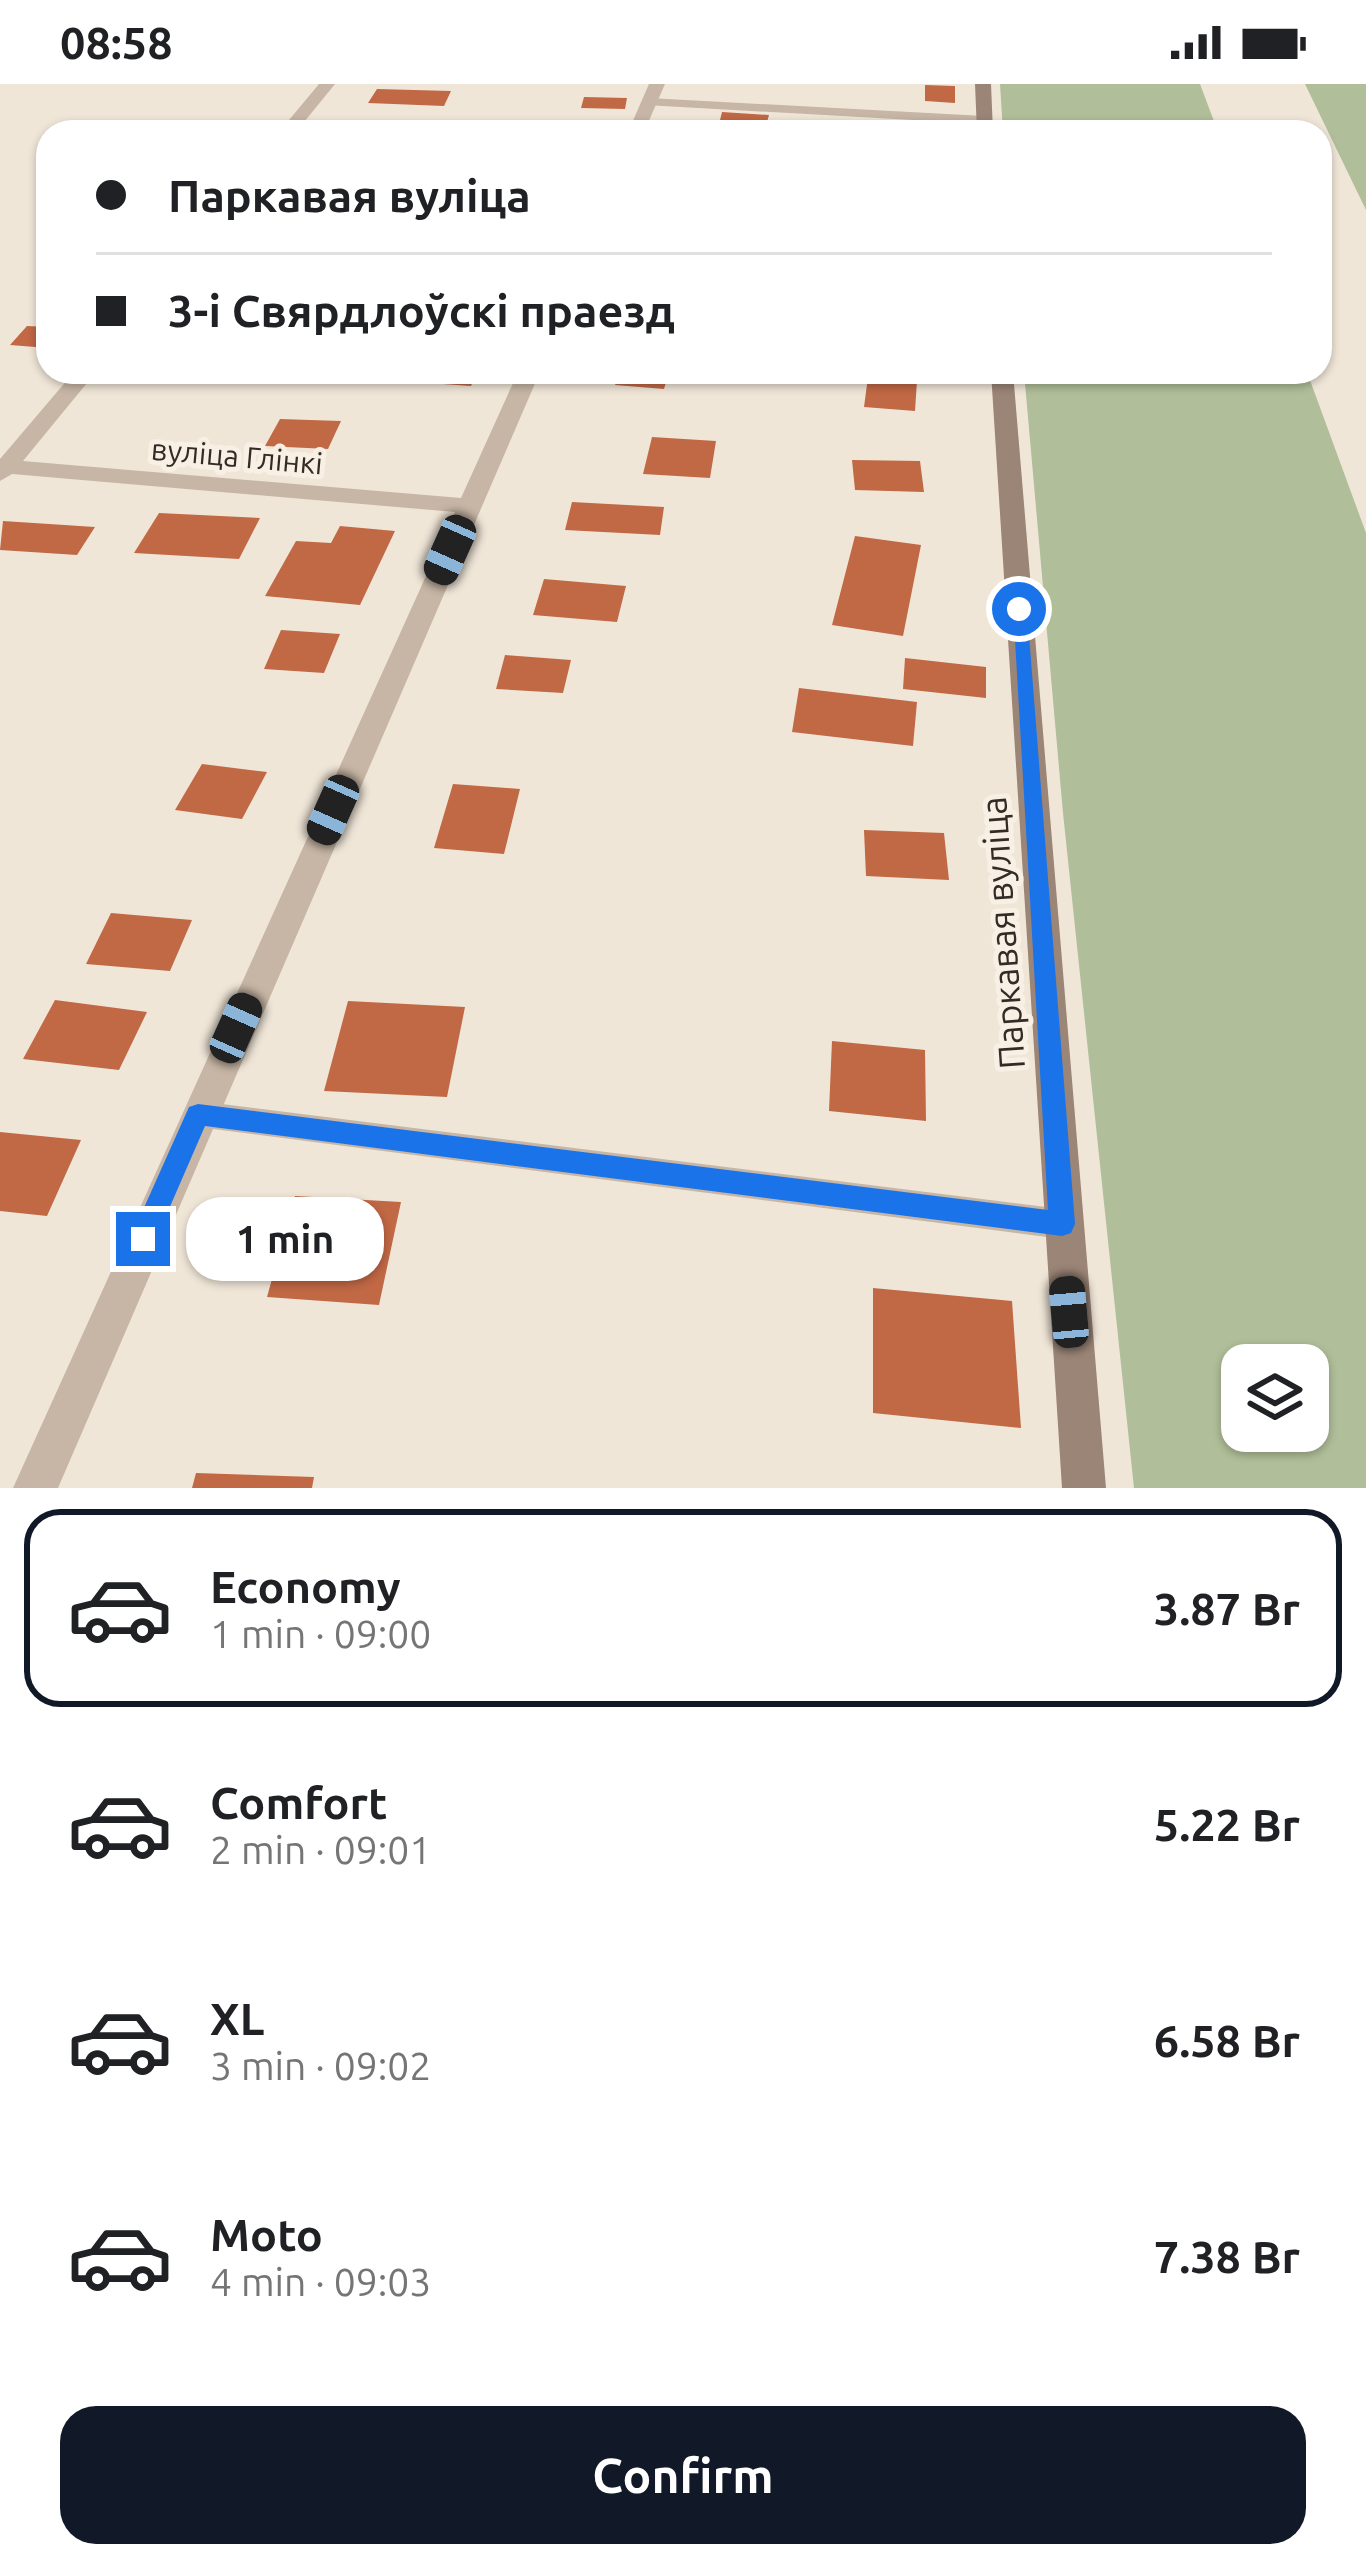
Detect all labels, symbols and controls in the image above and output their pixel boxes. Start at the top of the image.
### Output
text: 08:58 [60,17,173,68]
text: Паркавая вуліца [168,170,531,221]
text: 3-і Свярдлоўскі праезд [168,285,675,336]
street label: вуліца Глінкі [150,432,324,480]
car [419,510,481,590]
route start [992,582,1046,636]
car [302,770,364,850]
street label: Паркавая вуліца [972,795,1032,1071]
car [205,988,267,1068]
callout: 1 min [185,1197,383,1281]
route end [116,1212,170,1266]
text: 1 min [236,1217,334,1260]
car [1048,1275,1090,1349]
map controls [1221,1344,1329,1452]
button: layers [1221,1344,1329,1452]
icon: car [66,1554,174,1662]
text: Economy [210,1561,401,1612]
text: 3.87 Br [1154,1583,1300,1634]
text: 1 min · 09:00 [210,1612,431,1655]
icon: car [66,1770,174,1878]
text: Comfort [210,1777,387,1828]
text: 5.22 Br [1154,1799,1300,1850]
text: 2 min · 09:01 [210,1828,431,1871]
icon: car [66,1986,174,2094]
text: XL [210,1993,264,2044]
text: 6.58 Br [1154,2015,1300,2066]
text: 3 min · 09:02 [210,2044,431,2087]
icon: car [66,2202,174,2310]
text: Moto [210,2209,323,2260]
text: 7.38 Br [1154,2231,1300,2282]
text: 4 min · 09:03 [210,2260,431,2303]
button: Confirm [60,2406,1306,2544]

